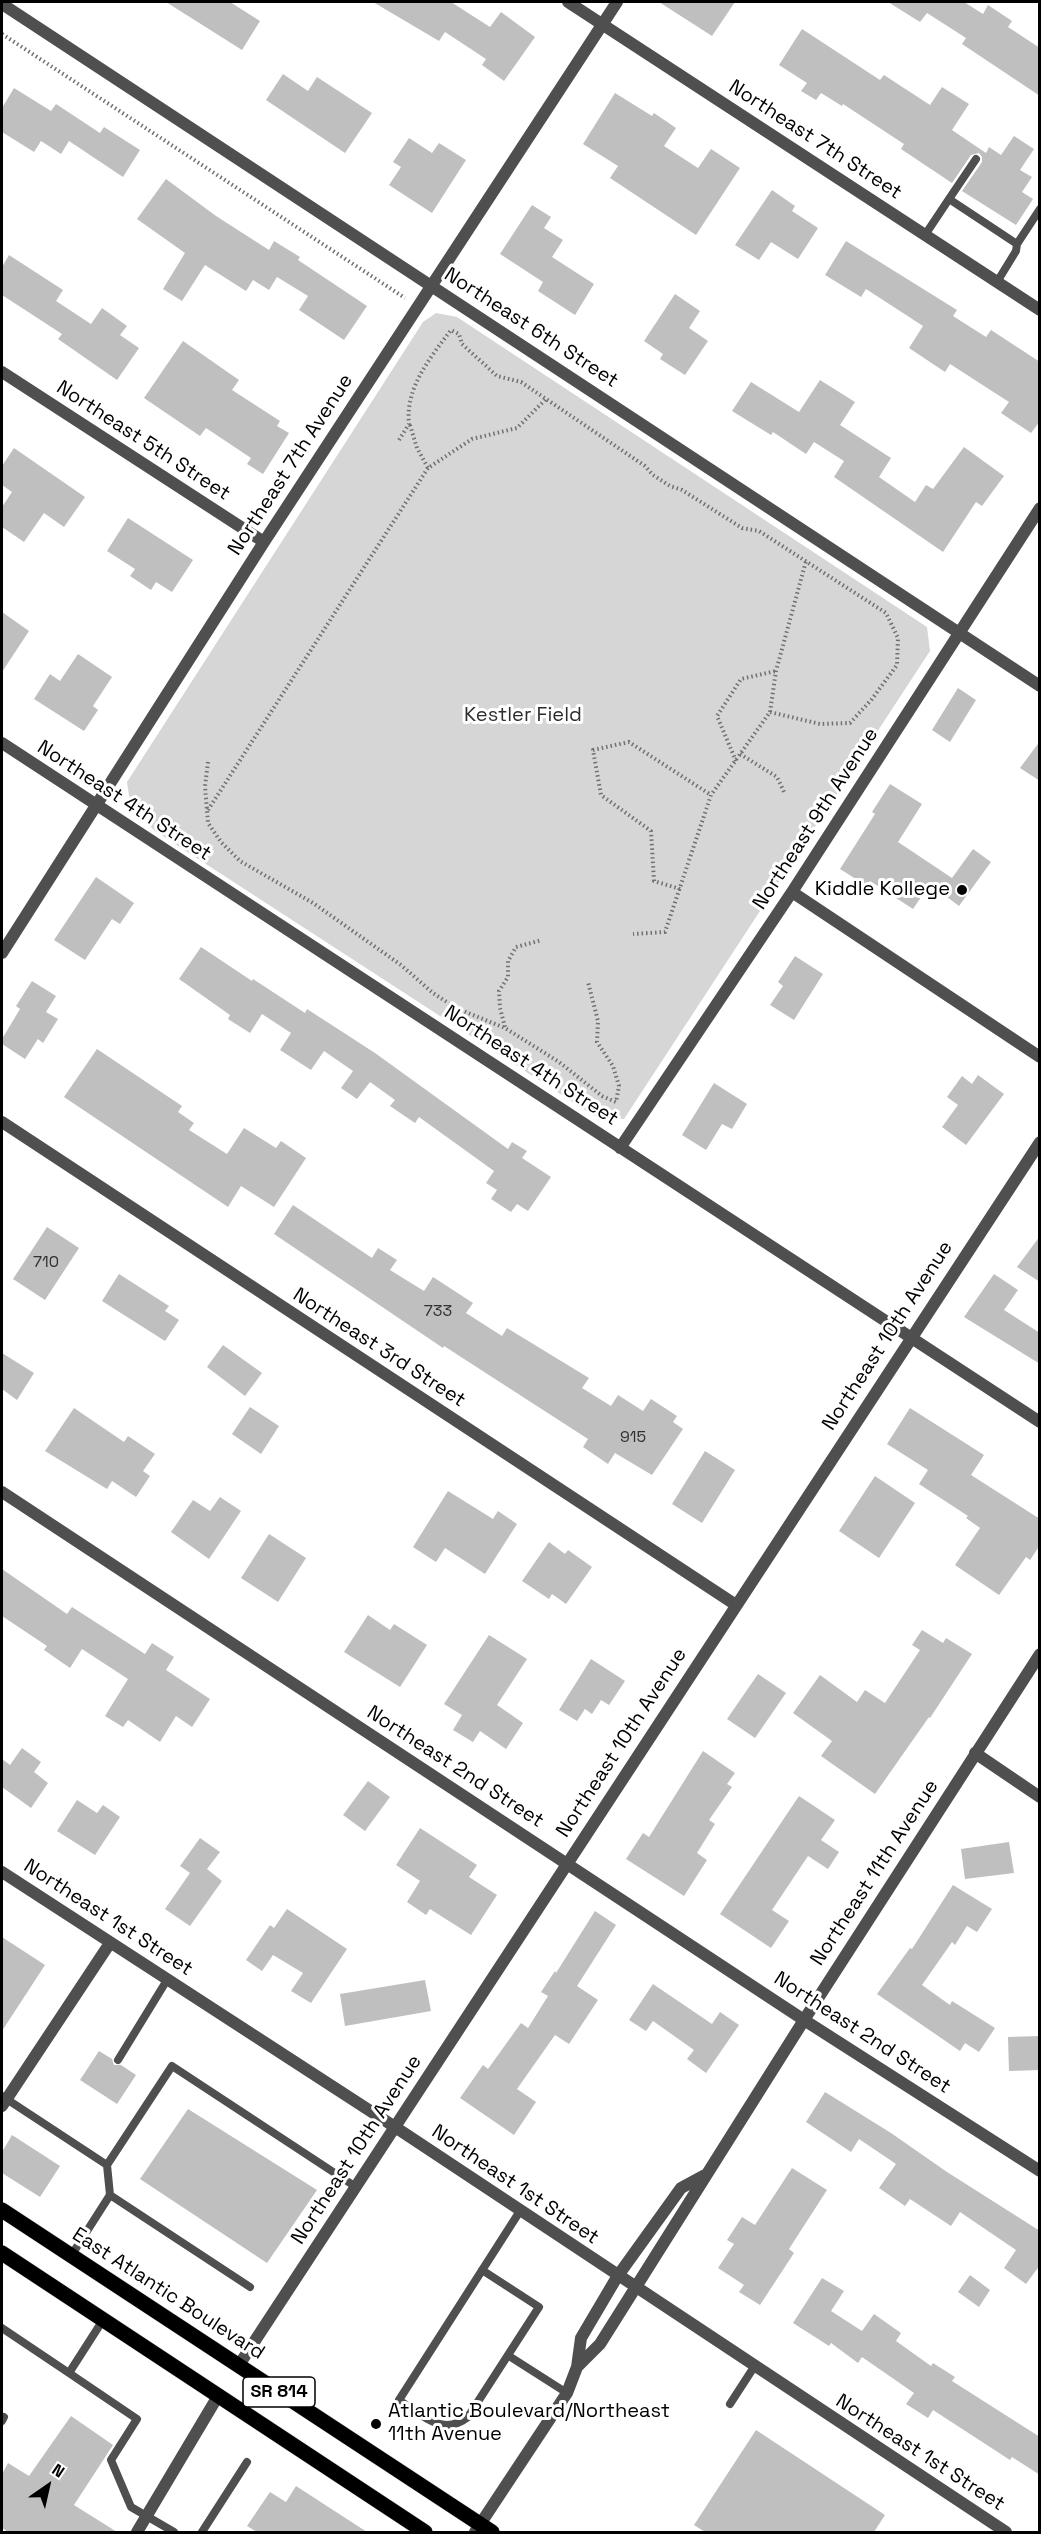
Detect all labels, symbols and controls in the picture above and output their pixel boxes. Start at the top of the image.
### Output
street label: Northeast 7th Street [724,75,906,205]
street label: Northeast 6th Street [440,263,622,393]
street label: Northeast 7th Avenue [223,370,359,560]
street label: Northeast 5th Street [52,376,234,506]
park label: Kestler Field [464,704,582,728]
street label: Northeast 9th Avenue [748,724,884,914]
street label: Northeast 4th Street [32,736,216,866]
place label: Kiddle Kollege [815,878,950,902]
marker: Kiddle Kollege [955,883,969,897]
street label: Northeast 4th Street [439,1001,623,1131]
street label: Northeast 10th Avenue [818,1237,958,1435]
house number: 710 [33,1253,59,1273]
street label: Northeast 3rd Street [288,1283,470,1413]
house number: 733 [424,1302,452,1322]
house number: 915 [620,1428,646,1448]
street label: Northeast 10th Avenue [552,1644,692,1842]
street label: Northeast 2nd Street [362,1701,548,1833]
street label: Northeast 11th Avenue [806,1776,944,1970]
street label: Northeast 1st Street [19,1854,197,1982]
street label: Northeast 2nd Street [769,1967,955,2099]
street label: Northeast 10th Avenue [287,2051,427,2249]
street label: Northeast 1st Street [427,2120,603,2250]
street label: East Atlantic Boulevard [67,2223,269,2365]
road number: SR 814 [243,2377,315,2407]
street label: Northeast 1st Street [831,2389,1009,2517]
place label: Atlantic Boulevard/Northeast 11th Avenue [388,2400,670,2447]
marker: Atlantic Boulevard/Northeast 11th Avenue [369,2417,383,2431]
north arrow [18,2456,78,2516]
text: N [48,2459,69,2482]

